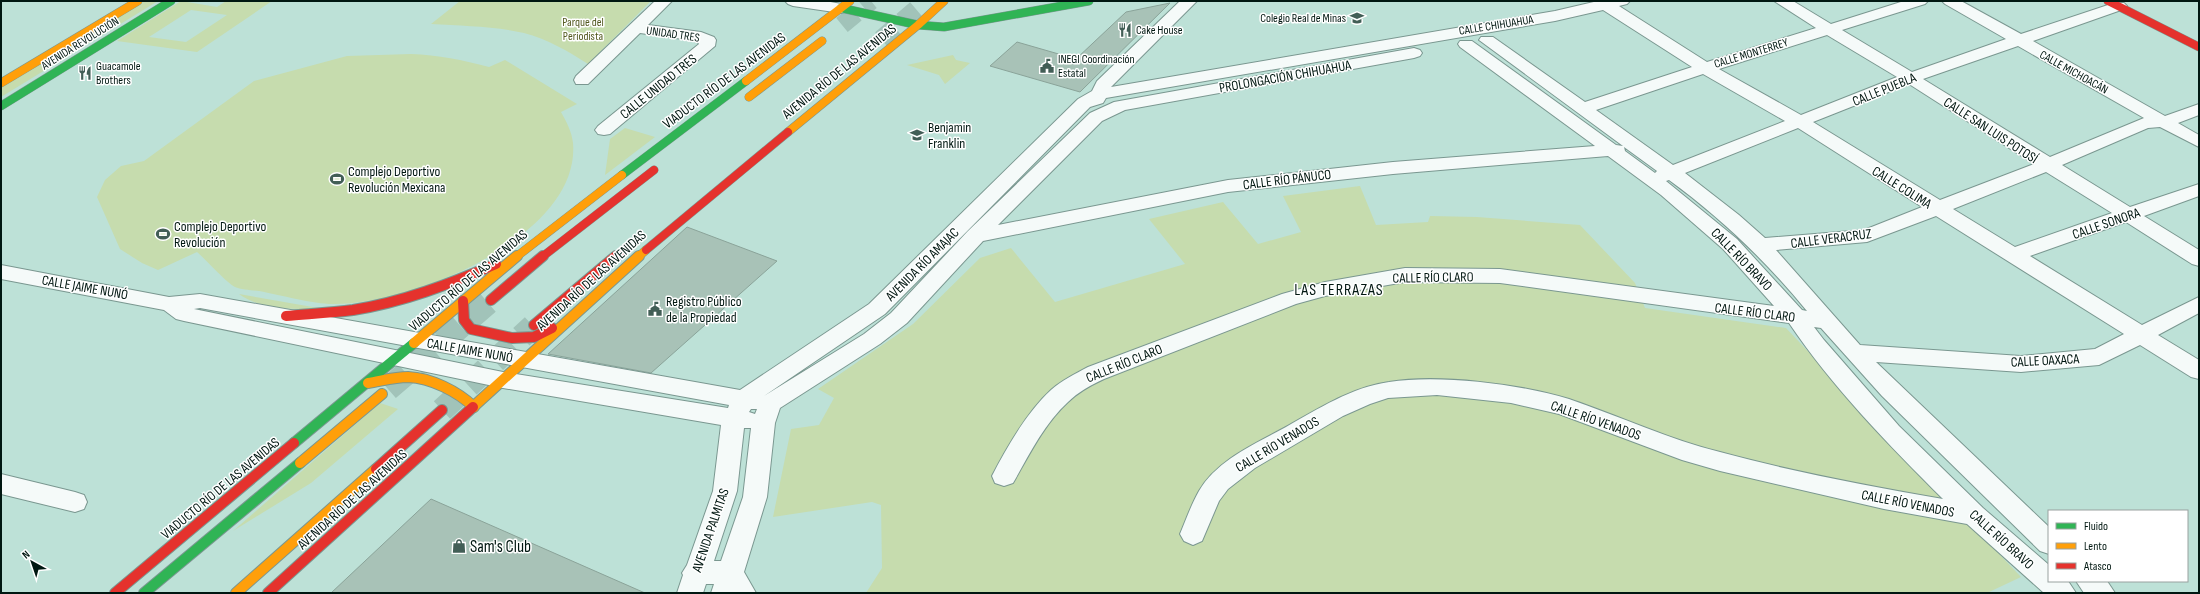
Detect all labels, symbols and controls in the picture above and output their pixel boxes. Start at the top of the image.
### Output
school or university icon: Colegio Real de Minas [1349,10,1365,26]
place label: Colegio Real de Minas [1260,11,1346,26]
street label: CALLE CHIHUAHUA [1458,12,1535,39]
street label: AVENIDA REVOLUCIÓN [38,14,122,74]
park label: Parque del Periodista [562,15,604,44]
street label: AVENIDA RÍO DE LAS AVENIDAS [778,20,900,123]
restaurant icon: Cake House [1117,22,1133,38]
street label: UNIDAD TRES [645,23,701,46]
place label: Cake House [1136,23,1183,38]
street label: VIADUCTO RÍO DE LAS AVENIDAS [660,29,789,132]
street label: CALLE MONTERREY [1712,35,1790,72]
street label: CALLE MICHOACÁN [2037,47,2111,97]
street label: CALLE UNIDAD TRES [617,50,700,123]
place label: INEGI Coordinación Estatal [1058,52,1135,81]
street label: PROLONGACIÓN CHIHUAHUA [1218,56,1353,96]
public building icon: INEGI Coordinación Estatal [1039,58,1055,74]
place label: Guacamole Brothers [96,59,141,88]
restaurant icon: Guacamole Brothers [77,65,93,81]
street label: CALLE PUEBLA [1850,69,1919,110]
street label: CALLE SAN LUIS POTOSÍ [1940,94,2041,167]
place label: Benjamin Franklin [928,119,971,152]
school or university icon: Benjamin Franklin [909,127,925,143]
street label: CALLE COLIMA [1869,162,1936,213]
place label: Complejo Deportivo Revolución Mexicana [348,163,446,196]
street label: CALLE RÍO PÁNUCO [1242,166,1332,193]
sports icon: Complejo Deportivo Revolución Mexicana [329,171,345,187]
street label: CALLE SONORA [2070,204,2143,243]
place label: Complejo Deportivo Revolución [174,218,267,251]
street label: AVENIDA RÍO AMAJAC [881,224,963,305]
street label: CALLE RÍO BRAVO [1707,224,1776,294]
street label: CALLE VERACRUZ [1790,225,1873,252]
sports icon: Complejo Deportivo Revolución [155,226,171,242]
street label: VIADUCTO RÍO DE LAS AVENIDAS [406,226,531,335]
street label: AVENIDA RÍO DE LAS AVENIDAS [532,227,650,335]
street label: CALLE RÍO CLARO [1392,268,1474,287]
street label: CALLE JAIME NUNÓ [40,272,129,303]
district label: LAS TERRAZAS [1294,281,1384,300]
place label: Registro Público de la Propiedad [666,293,742,326]
street label: CALLE RÍO CLARO [1714,299,1796,326]
public building icon: Registro Público de la Propiedad [647,301,663,317]
street label: CALLE JAIME NUNÓ [425,335,514,366]
street label: CALLE RÍO CLARO [1083,340,1165,387]
street label: CALLE OAXACA [2010,350,2081,371]
street label: CALLE RÍO VENADOS [1548,397,1643,444]
street label: CALLE RÍO VENADOS [1232,413,1322,476]
street label: VIADUCTO RÍO DE LAS AVENIDAS [158,434,283,543]
street label: AVENIDA RÍO DE LAS AVENIDAS [293,446,411,554]
street label: AVENIDA PALMITAS [688,486,733,575]
street label: CALLE RÍO VENADOS [1860,486,1956,521]
street label: CALLE RÍO BRAVO [1966,506,2037,573]
legend [2048,510,2188,582]
text: Fluido [2084,519,2108,534]
place label: Sam's Club [470,537,531,557]
shop icon: Sam's Club [451,538,467,554]
text: Lento [2084,539,2107,554]
north arrow [12,542,52,582]
text: N [19,548,32,562]
text: Atasco [2083,559,2111,574]

